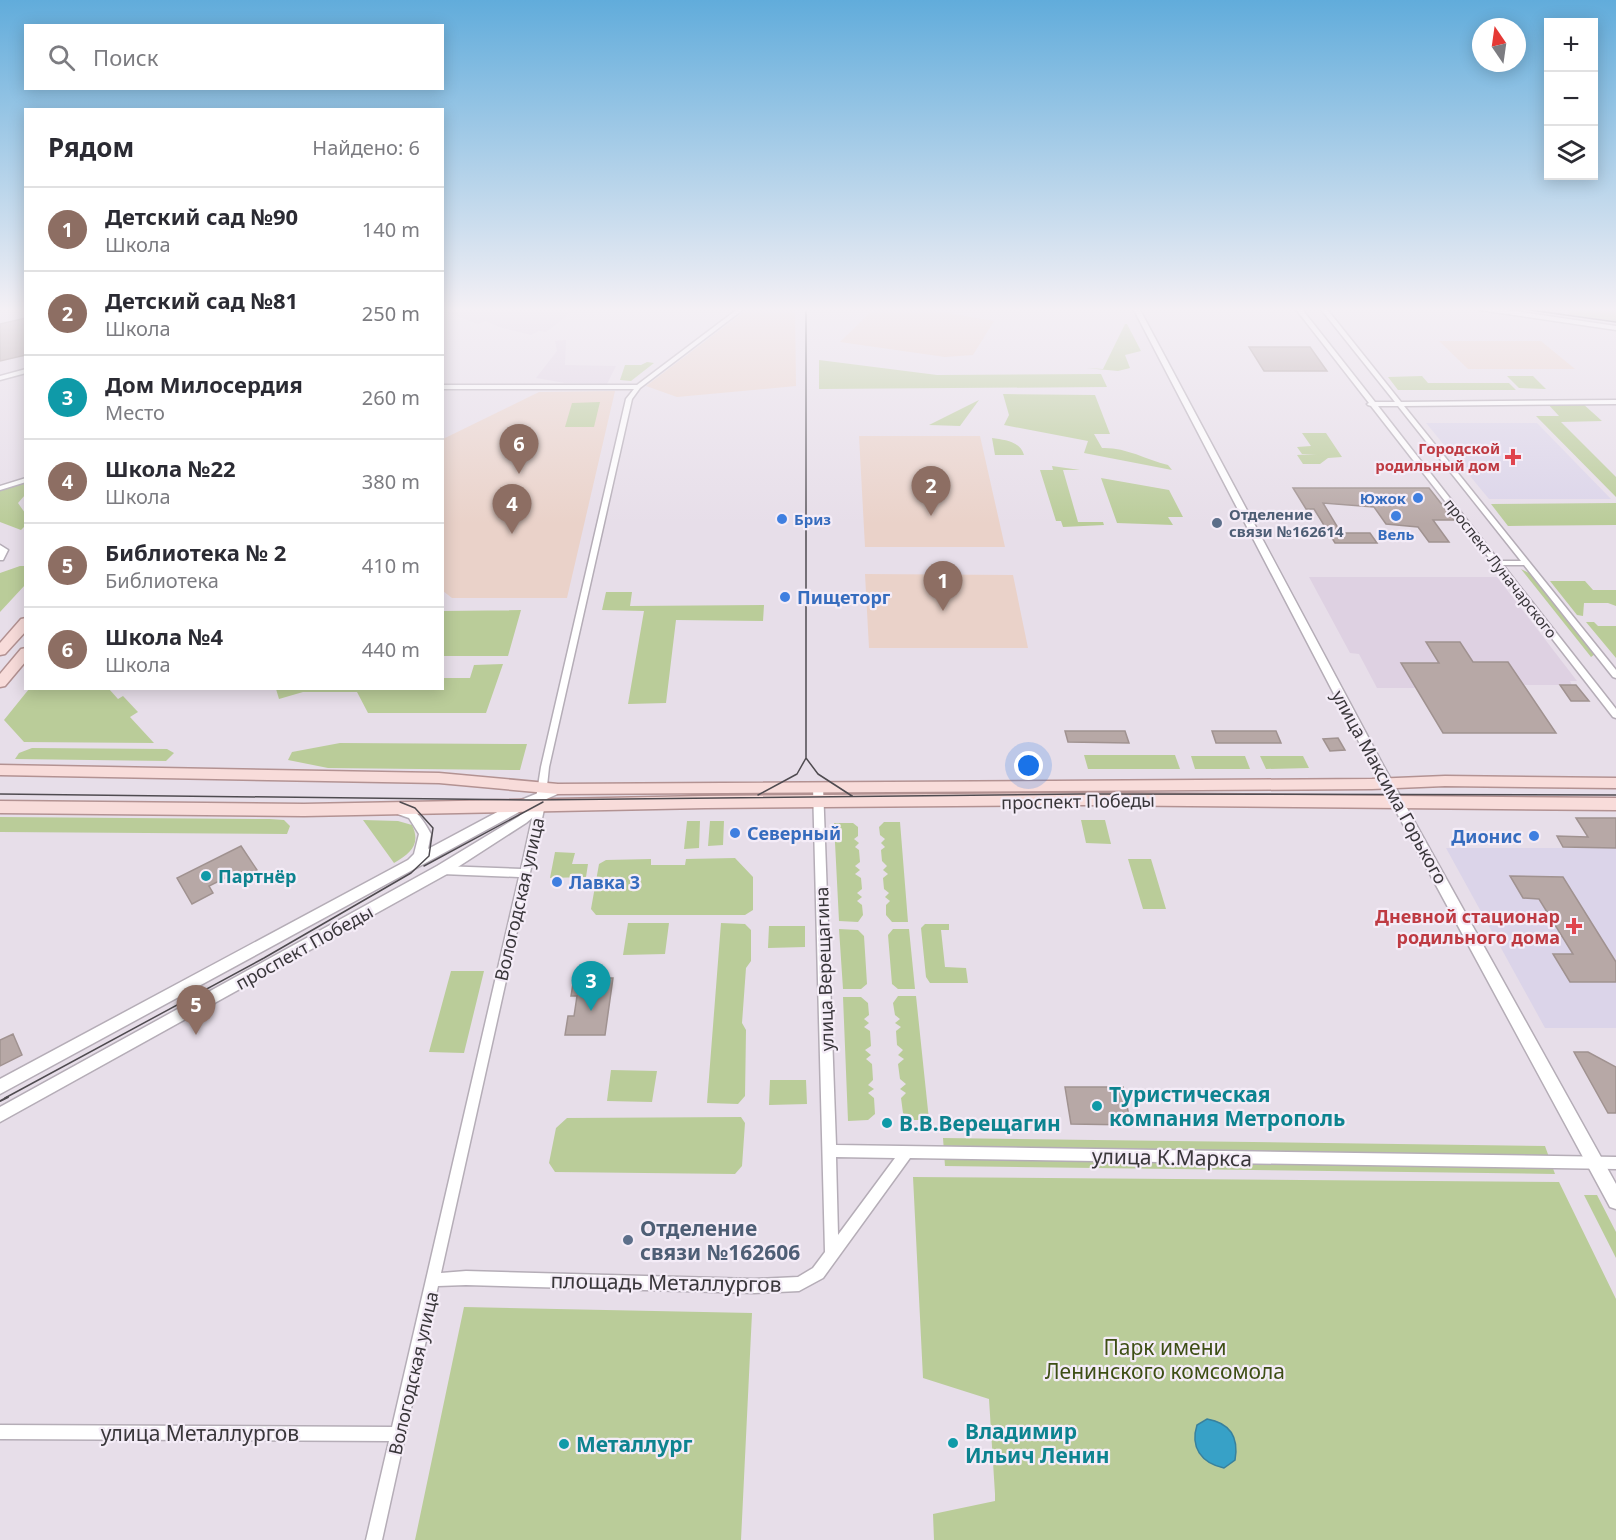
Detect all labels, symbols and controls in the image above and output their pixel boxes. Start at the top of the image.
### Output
north arrow [1472,18,1526,72]
map controls [1544,18,1598,180]
button: + [1544,18,1598,72]
search box [24,24,444,90]
icon: search [45,41,78,74]
text: Поиск [93,42,158,72]
button: − [1544,72,1598,126]
button: layers [1544,126,1598,180]
text: Рядом [48,129,134,165]
text: Найдено: 6 [312,134,420,161]
text: Детский сад №90 [105,201,298,231]
text: 1 [62,216,73,243]
text: 140 m [362,216,420,243]
text: Школа [105,231,171,258]
text: Детский сад №81 [105,285,298,315]
text: 2 [62,300,73,327]
text: 250 m [362,300,420,327]
text: Школа [105,315,171,342]
text: Дом Милосердия [105,369,303,399]
text: 3 [62,384,73,411]
text: 260 m [362,384,420,411]
text: Место [105,399,165,426]
pin: 6 [500,424,538,474]
place label: Городской родильный дом [1375,438,1500,475]
marker: Городской родильный дом [1504,448,1522,466]
text: Школа №22 [105,453,236,483]
pin: 2 [912,466,950,516]
text: 4 [62,468,73,495]
text: 380 m [362,468,420,495]
text: Школа [105,483,171,510]
pin: 4 [492,484,532,534]
place label: Южок [1360,488,1407,508]
marker: Южок [1411,491,1425,505]
street label: проспект Луначарского [1440,494,1562,642]
place label: Отделение связи №162614 [1229,504,1344,541]
place label: Бриз [794,509,831,529]
marker: Вель [1389,509,1403,523]
marker: Бриз [775,512,789,526]
marker: Отделение связи №162614 [1210,516,1224,530]
place label: Вель [1378,524,1415,544]
text: Библиотека № 2 [105,537,286,567]
text: 5 [62,552,73,579]
text: 410 m [362,552,420,579]
pin: 1 [924,562,962,611]
text: Библиотека [105,567,219,594]
place label: Пищеторг [797,585,891,609]
marker: Пищеторг [778,590,792,604]
text: Школа №4 [105,621,223,651]
text: 6 [62,636,73,663]
text: 440 m [362,636,420,663]
text: Школа [105,651,171,678]
street label: улица Максима Горького [1327,686,1453,888]
your location [1014,751,1043,780]
street label: проспект Победы [1001,788,1155,814]
street label: Вологодская улица [489,815,549,983]
place label: Северный [747,821,841,845]
place label: Дионис [1451,824,1522,848]
marker: Северный [728,826,742,840]
marker: Дионис [1527,829,1541,843]
place label: Партнёр [218,864,297,888]
marker: Партнёр [199,869,213,883]
place label: Лавка 3 [569,870,640,894]
marker: Лавка 3 [550,875,564,889]
street label: улица Верещагина [809,886,839,1052]
street label: проспект Победы [231,899,377,995]
place label: Дневной стационар родильного дома [1375,904,1560,949]
marker: Дневной стационар родильного дома [1565,917,1583,935]
pin: 3 [572,962,610,1011]
pin: 5 [176,986,216,1035]
place label: Туристическая компания Метрополь [1109,1080,1345,1132]
marker: Туристическая компания Метрополь [1090,1099,1104,1113]
place label: В.В.Верещагин [899,1109,1061,1137]
marker: В.В.Верещагин [880,1116,894,1130]
street label: улица К.Маркса [1092,1142,1252,1172]
place label: Отделение связи №162606 [640,1214,800,1266]
marker: Отделение связи №162606 [621,1233,635,1247]
street label: площадь Металлургов [550,1266,782,1298]
street label: Вологодская улица [383,1289,443,1457]
park label: Парк имени Ленинского комсомола [1045,1333,1285,1385]
place label: Владимир Ильич Ленин [965,1417,1109,1469]
street label: улица Металлургов [101,1419,299,1447]
place label: Металлург [576,1430,692,1458]
marker: Владимир Ильич Ленин [946,1436,960,1450]
marker: Металлург [557,1437,571,1451]

